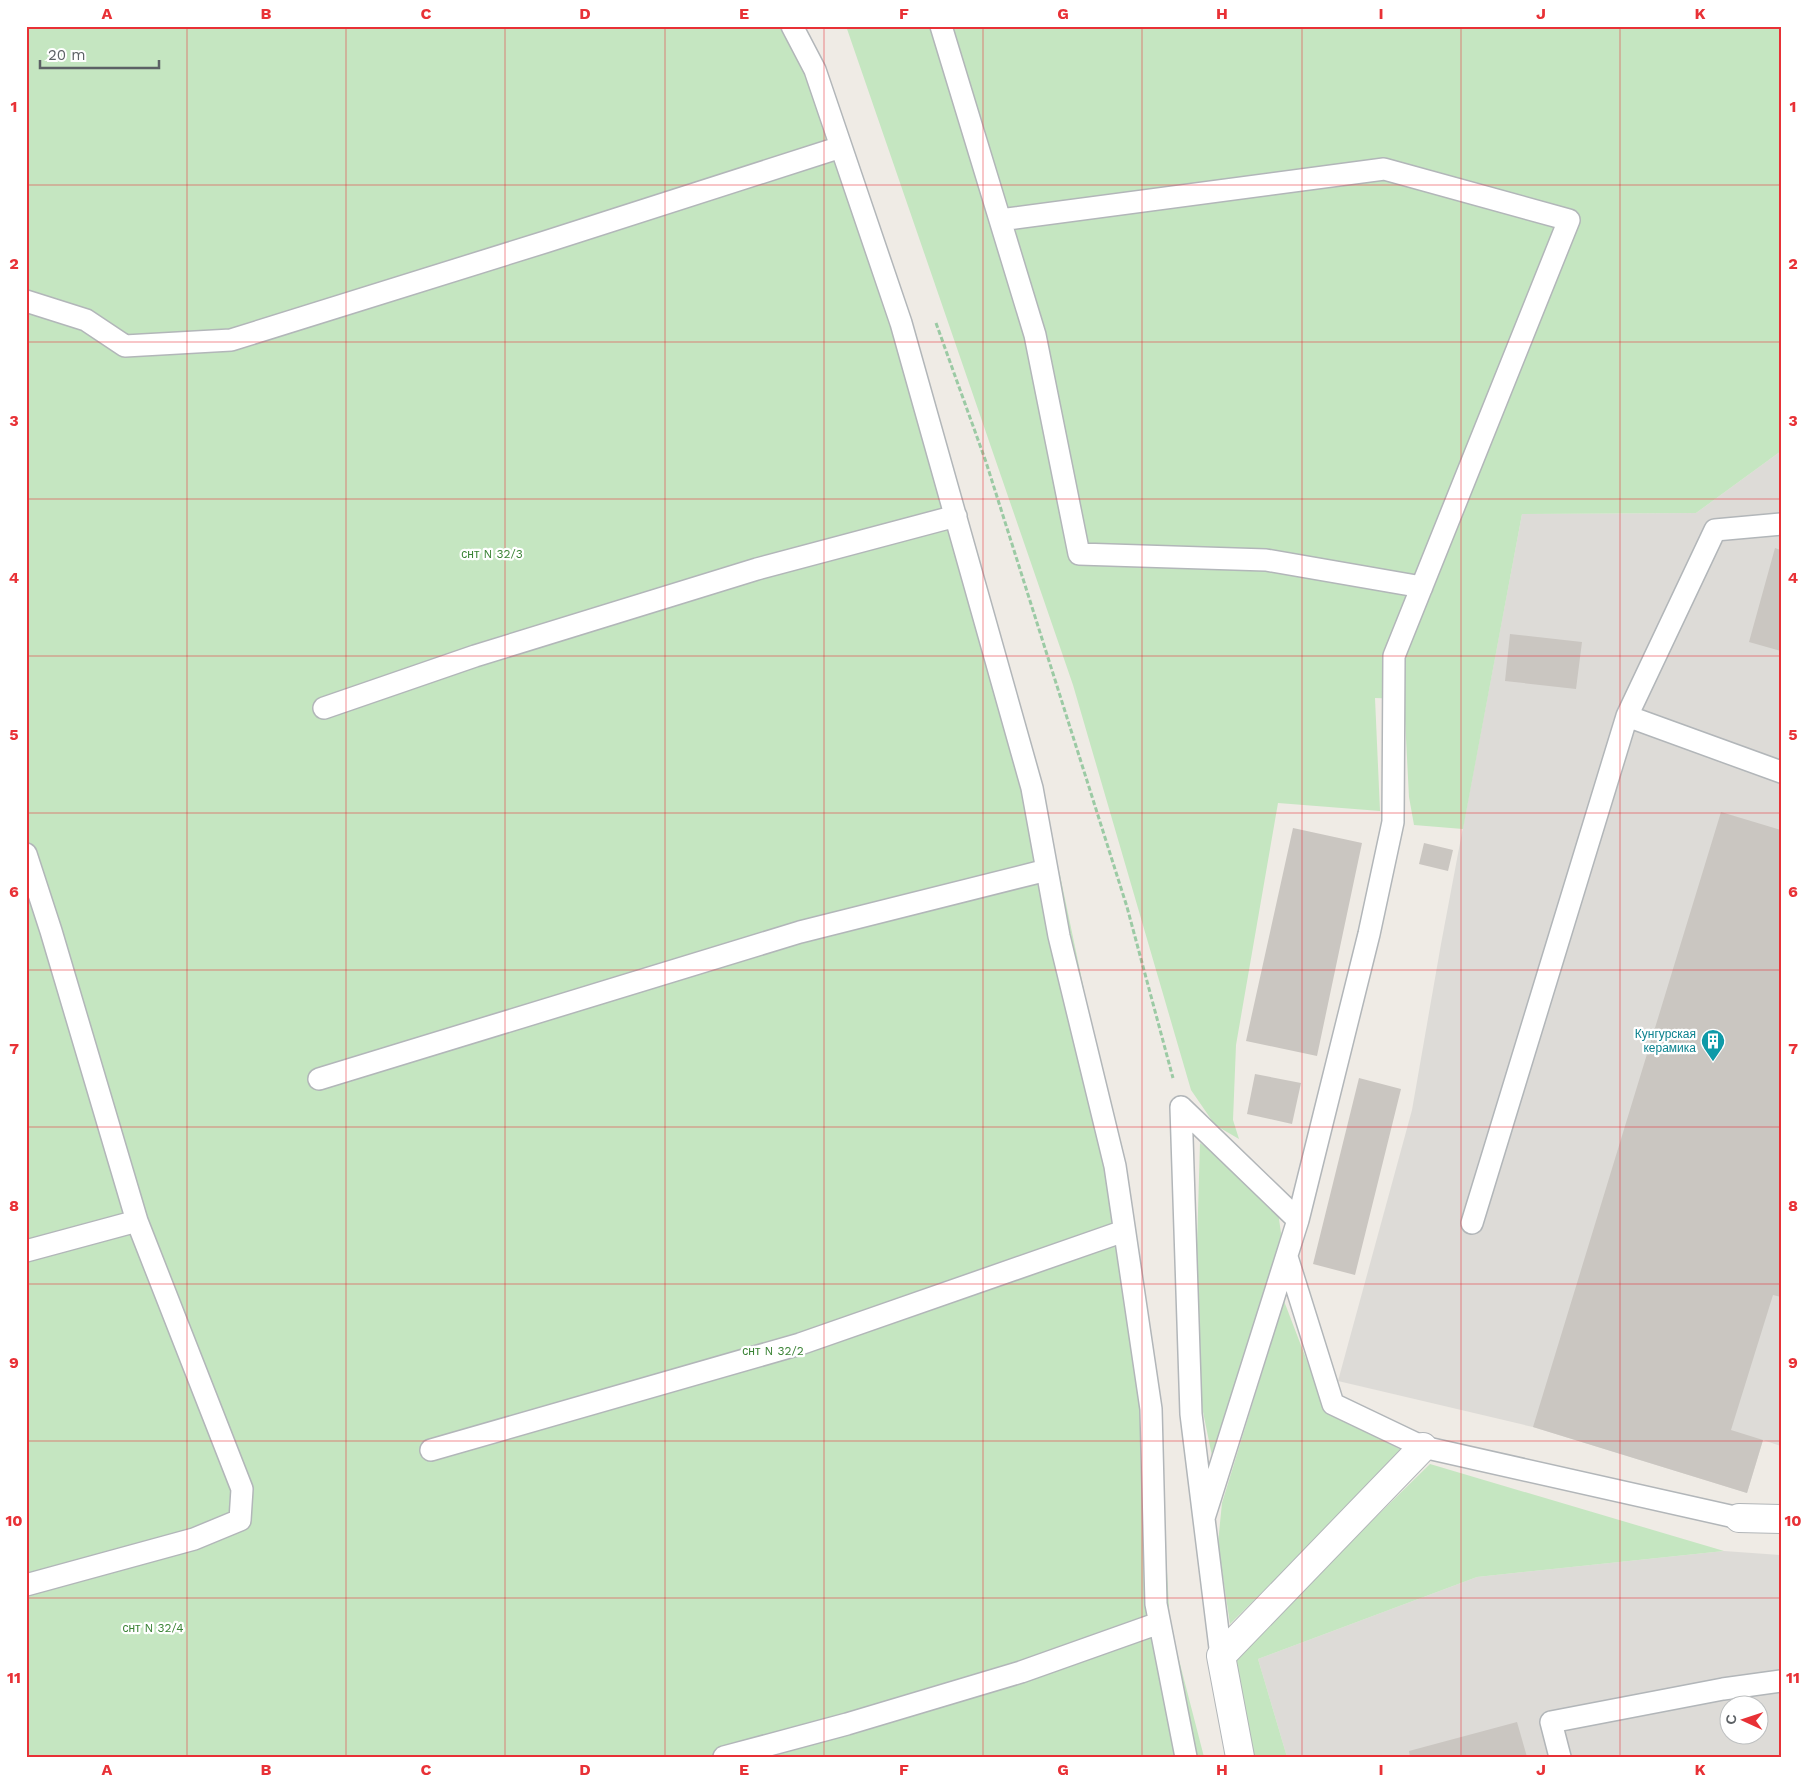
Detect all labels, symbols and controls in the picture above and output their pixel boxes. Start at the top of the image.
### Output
text: A [102,4,113,23]
text: B [261,4,272,23]
text: C [421,4,432,23]
text: D [579,4,591,23]
text: E [739,4,749,23]
text: F [899,4,909,23]
text: G [1057,4,1069,23]
text: H [1216,4,1228,23]
text: I [1378,4,1384,23]
text: J [1536,4,1546,23]
text: K [1694,4,1706,23]
scale bar [40,38,159,70]
text: 20 m [48,46,86,64]
text: 1 [11,97,17,116]
text: 1 [1790,97,1796,116]
text: 2 [9,254,19,273]
text: 2 [1788,254,1798,273]
text: 3 [9,411,19,430]
text: 3 [1788,411,1798,430]
park label: снт N 32/3 [461,547,523,561]
text: 4 [9,568,19,587]
text: 4 [1788,568,1798,587]
text: 5 [9,725,19,744]
text: 5 [1788,725,1798,744]
text: 6 [9,882,19,901]
text: 6 [1788,882,1798,901]
place label: Кунгурская керамика [1635,1027,1696,1055]
building icon: Кунгурская керамика [1700,1028,1726,1062]
text: 7 [9,1039,19,1058]
text: 7 [1788,1039,1798,1058]
text: 8 [9,1196,19,1215]
text: 8 [1788,1196,1798,1215]
park label: снт N 32/2 [742,1344,804,1358]
text: 9 [9,1353,19,1372]
text: 9 [1788,1353,1798,1372]
text: 10 [5,1511,23,1530]
text: 10 [1784,1511,1802,1530]
park label: снт N 32/4 [122,1621,184,1635]
text: 11 [7,1668,21,1687]
text: 11 [1786,1668,1800,1687]
north arrow [1720,1696,1770,1746]
text: С [1723,1714,1739,1725]
text: A [102,1760,113,1779]
text: B [261,1760,272,1779]
text: C [421,1760,432,1779]
text: D [579,1760,591,1779]
text: E [739,1760,749,1779]
text: F [899,1760,909,1779]
text: G [1057,1760,1069,1779]
text: H [1216,1760,1228,1779]
text: I [1378,1760,1384,1779]
text: J [1536,1760,1546,1779]
text: K [1694,1760,1706,1779]

